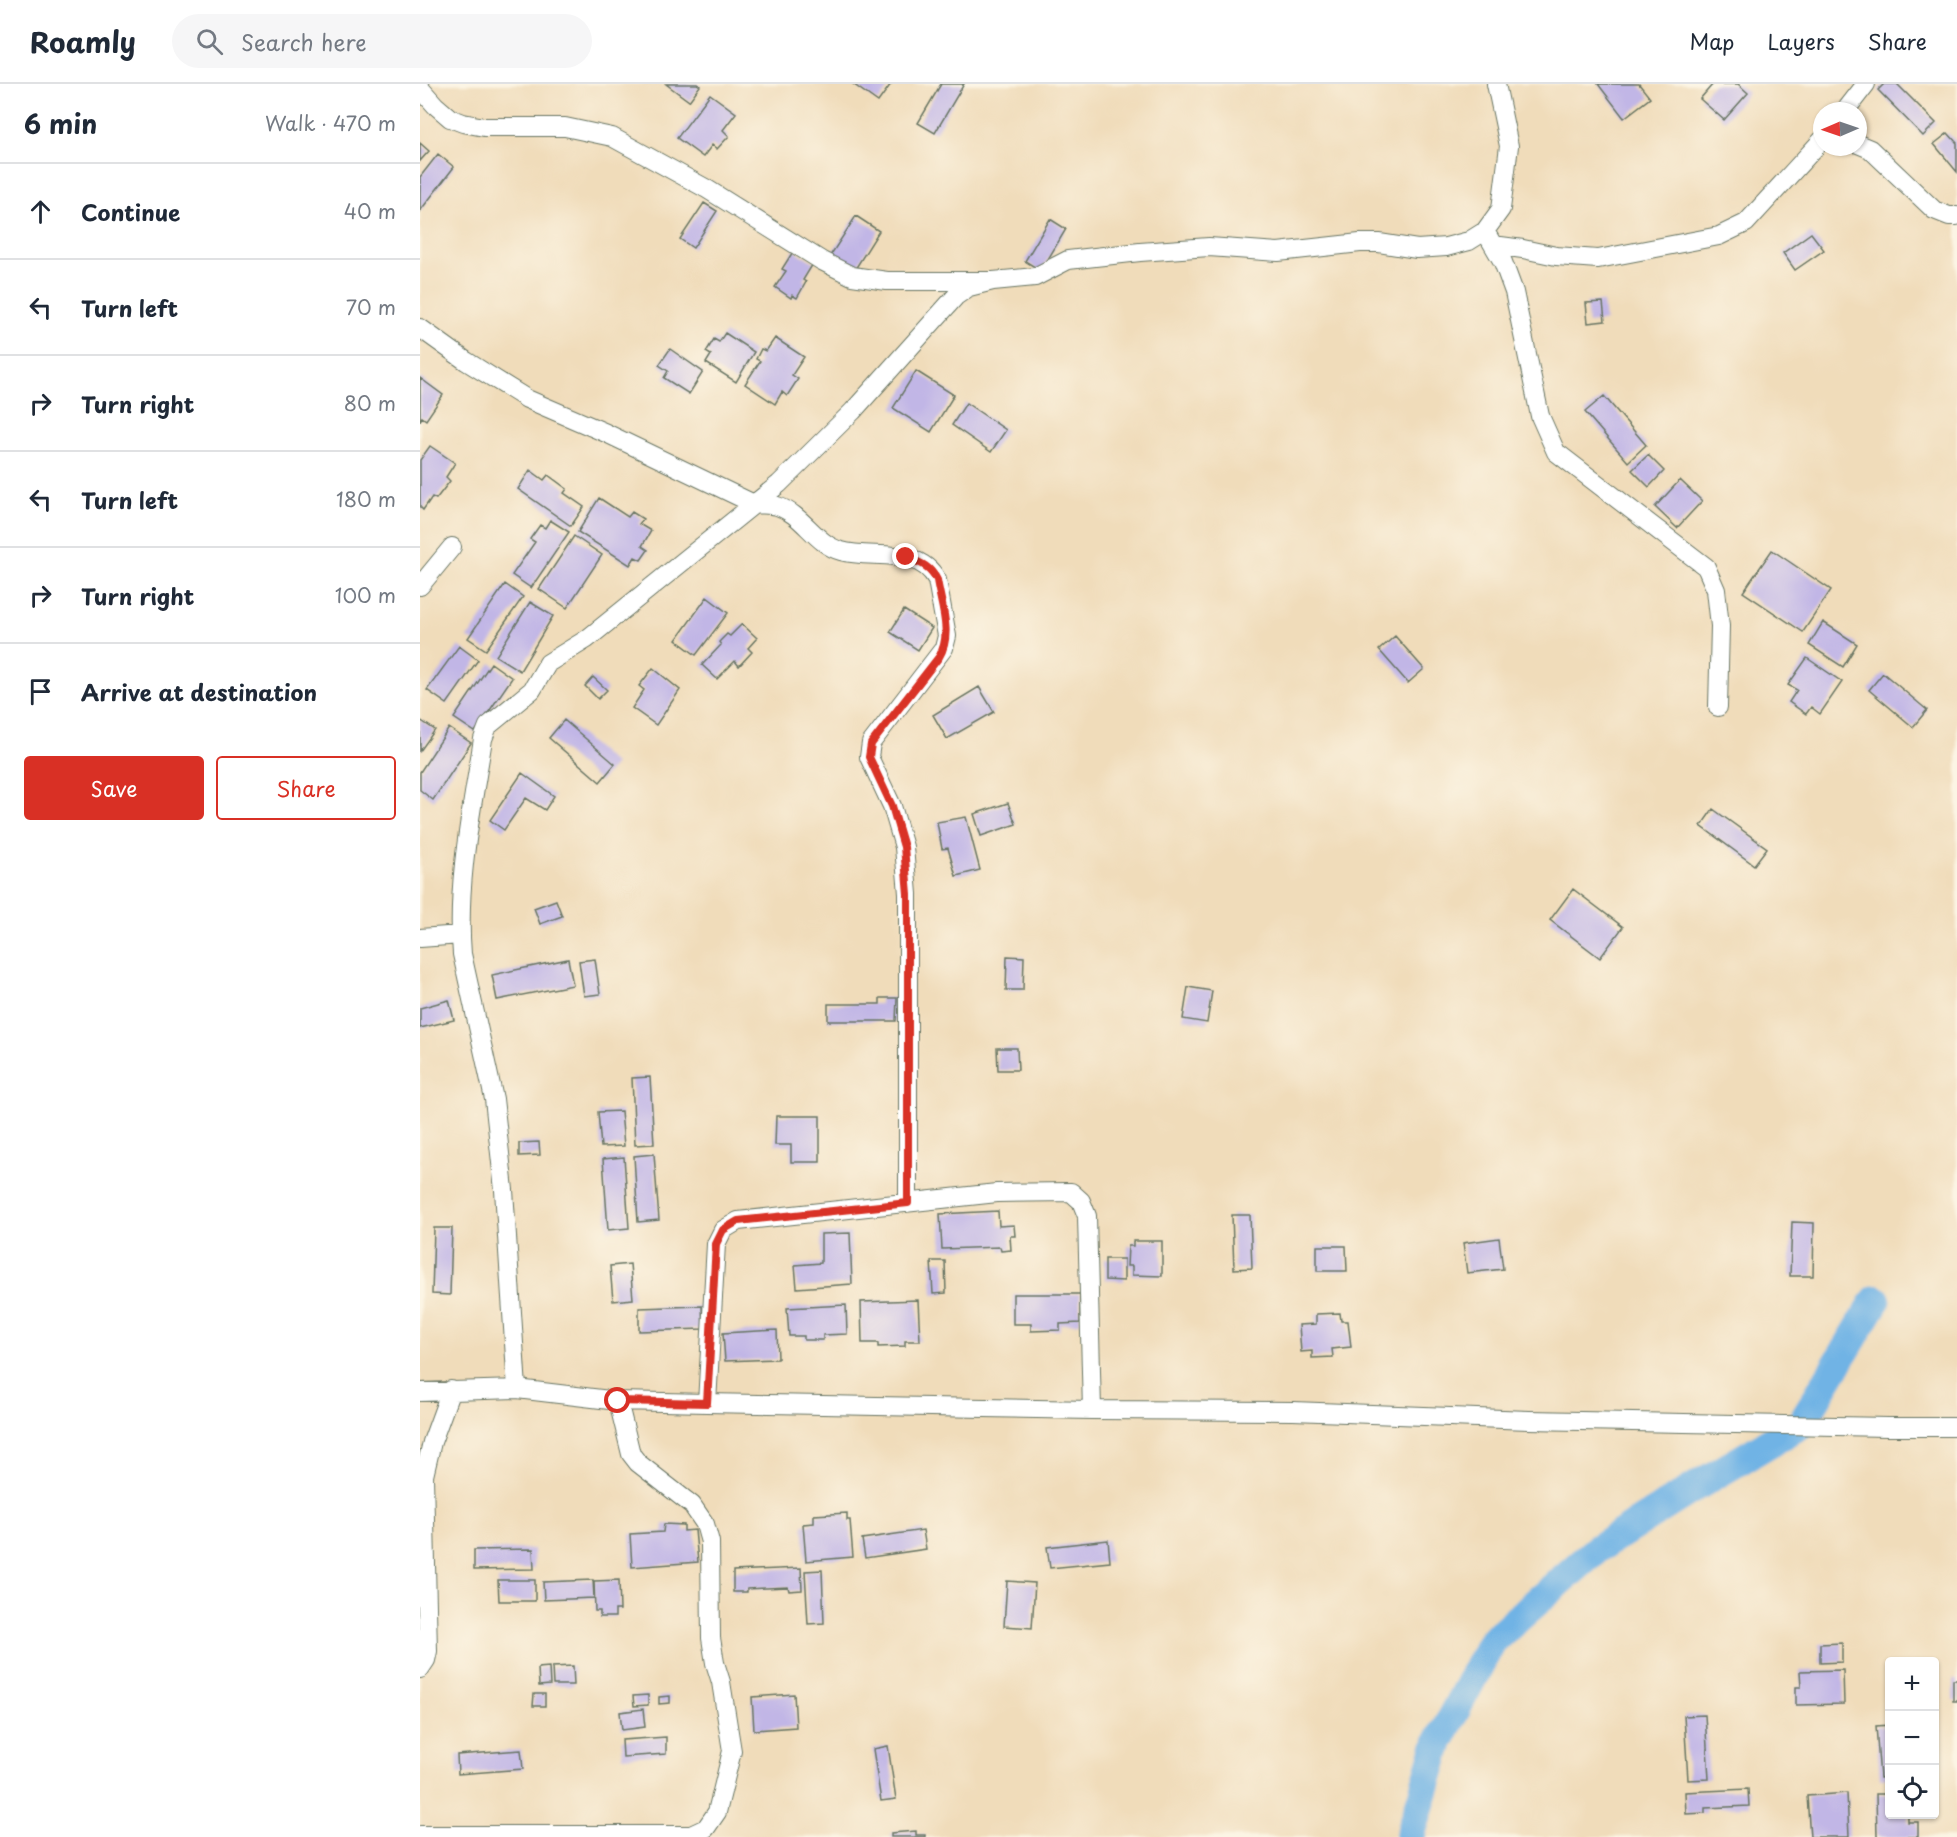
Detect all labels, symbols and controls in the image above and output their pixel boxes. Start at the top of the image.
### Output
search box [172,14,592,68]
text: Roamly [30,20,136,63]
icon: search [193,25,226,58]
text: Search here [241,25,367,58]
text: Map [1690,25,1734,57]
text: Layers [1767,25,1835,57]
text: Share [1868,25,1927,57]
north arrow [1813,102,1867,156]
text: 6 min [24,104,97,143]
text: Walk · 470 m [265,108,396,138]
icon: ahead [24,195,57,228]
text: Continue [81,195,180,228]
text: 40 m [344,196,396,226]
icon: left [24,291,57,324]
text: Turn left [81,291,178,324]
text: 70 m [346,292,396,322]
icon: right [24,387,57,420]
text: Turn right [81,387,194,420]
text: 80 m [344,388,396,418]
icon: left [24,483,57,516]
text: Turn left [81,483,178,516]
text: 180 m [336,484,396,514]
route end [892,543,918,569]
icon: right [24,579,57,612]
text: Turn right [81,579,194,612]
text: 100 m [335,580,396,610]
icon: arrive [24,675,57,708]
text: Arrive at destination [81,675,317,708]
button: Save [24,756,204,820]
button: Share [216,756,396,820]
route start [604,1387,630,1413]
map controls [1885,1657,1939,1819]
button: + [1885,1657,1939,1711]
button: − [1885,1711,1939,1765]
button: locate [1885,1765,1939,1819]

